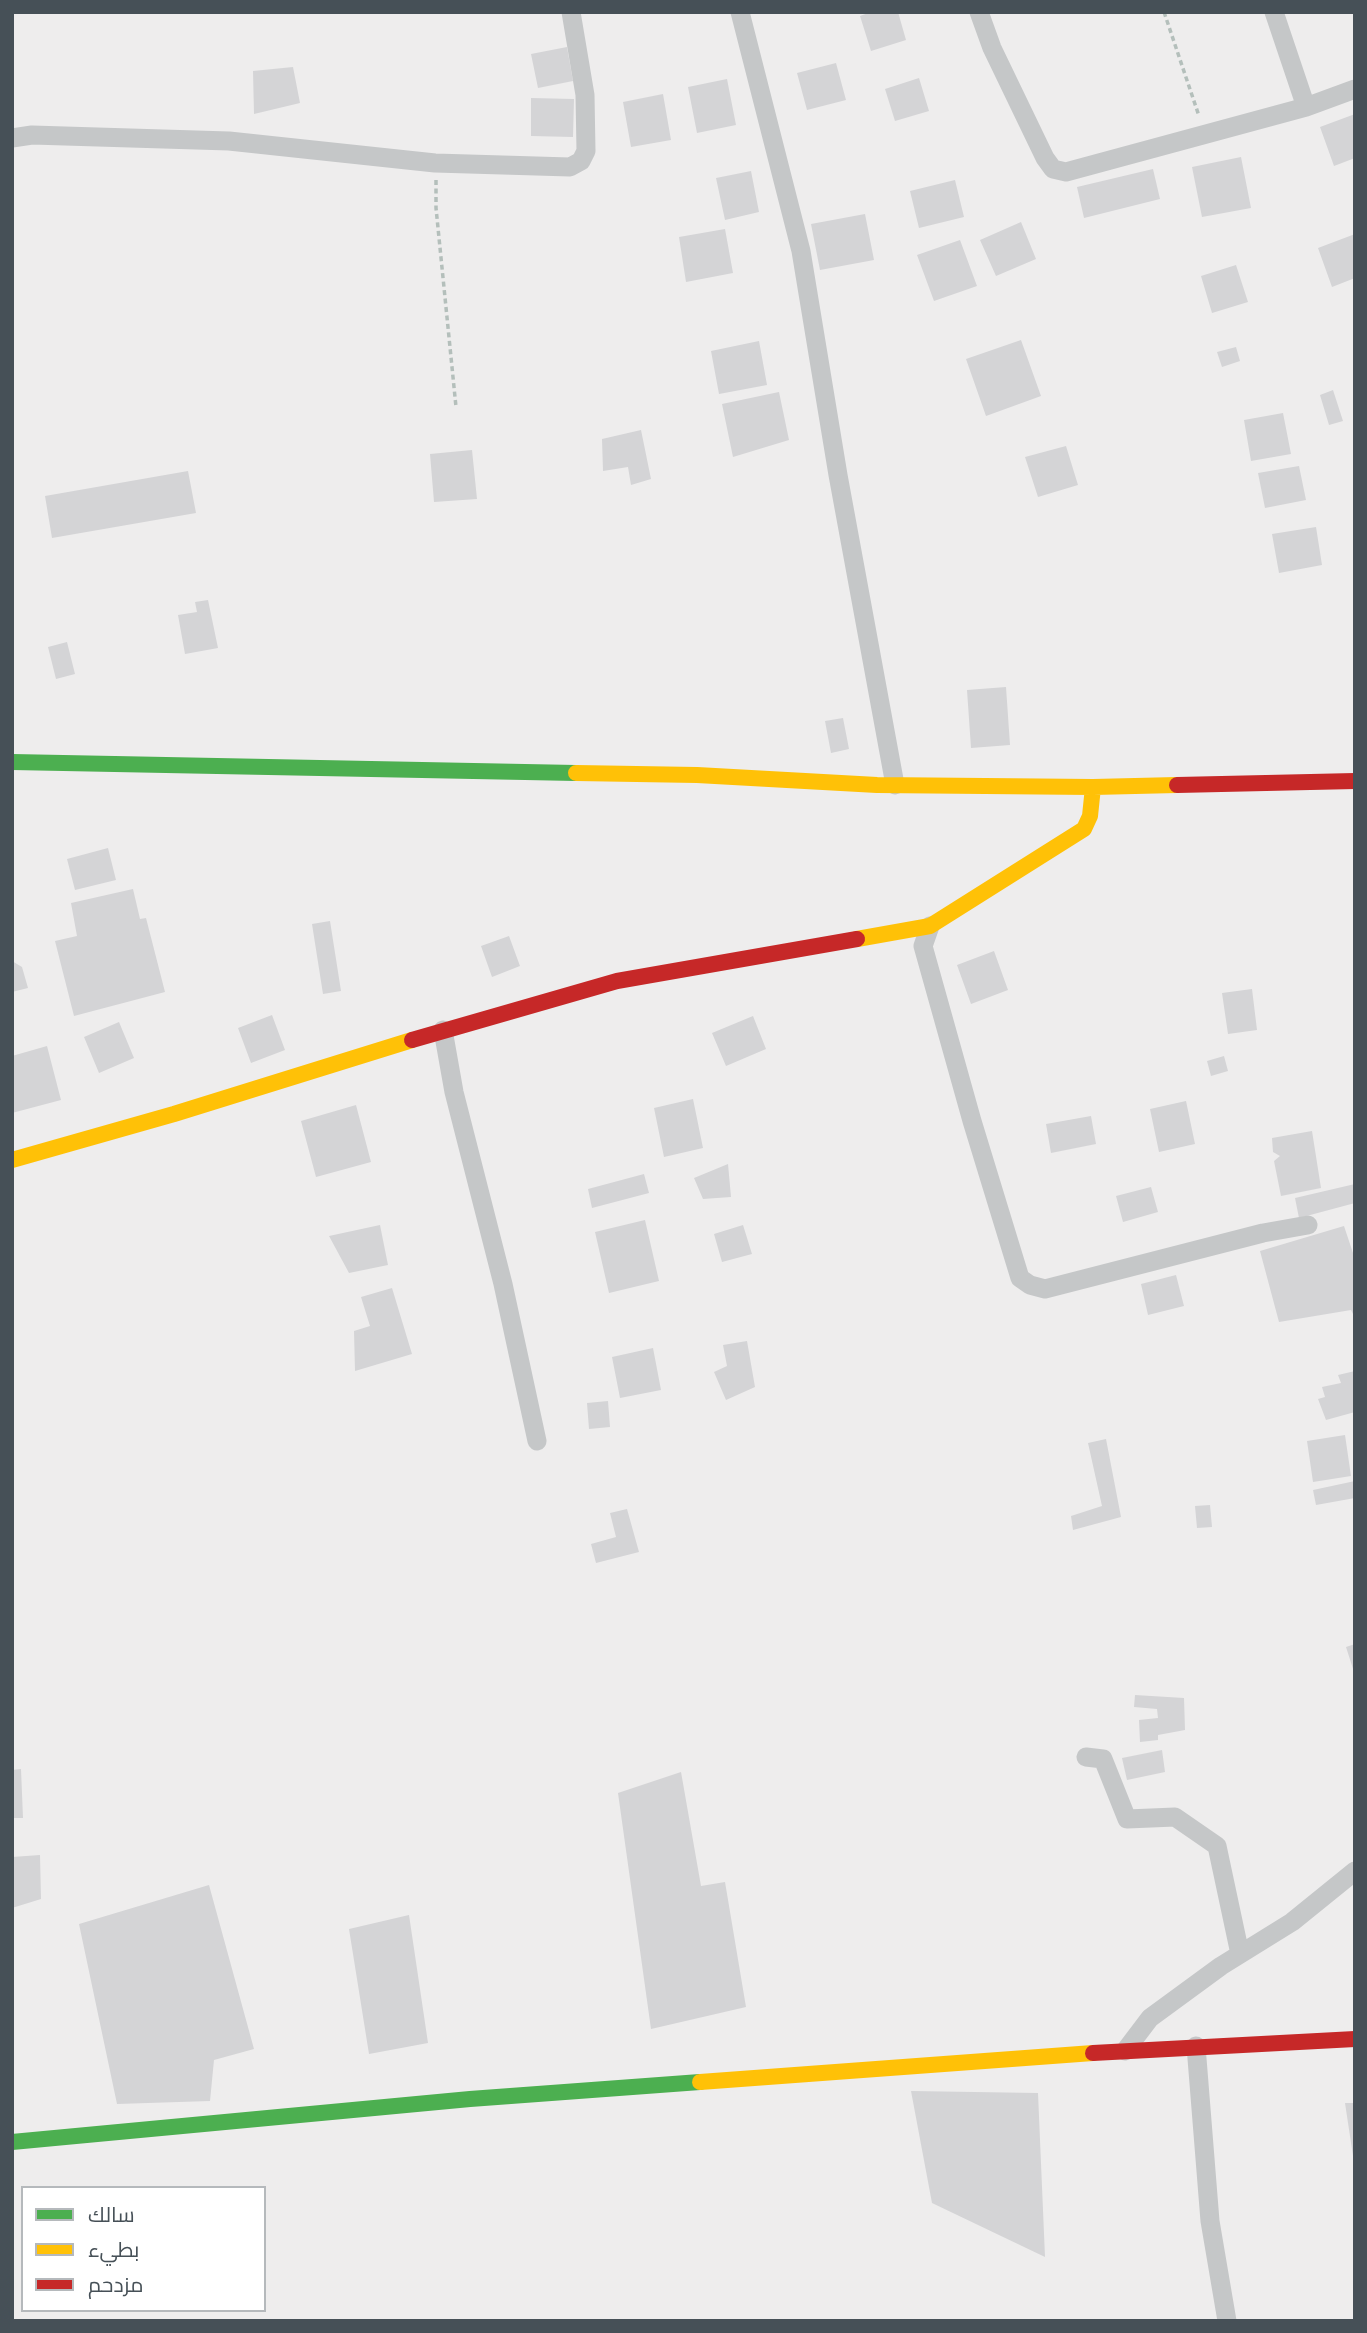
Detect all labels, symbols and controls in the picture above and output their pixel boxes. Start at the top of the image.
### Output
legend [21,2186,266,2312]
text: سالك [88,2201,135,2228]
text: بطيء [88,2236,139,2263]
text: مزدحم [88,2271,143,2298]

